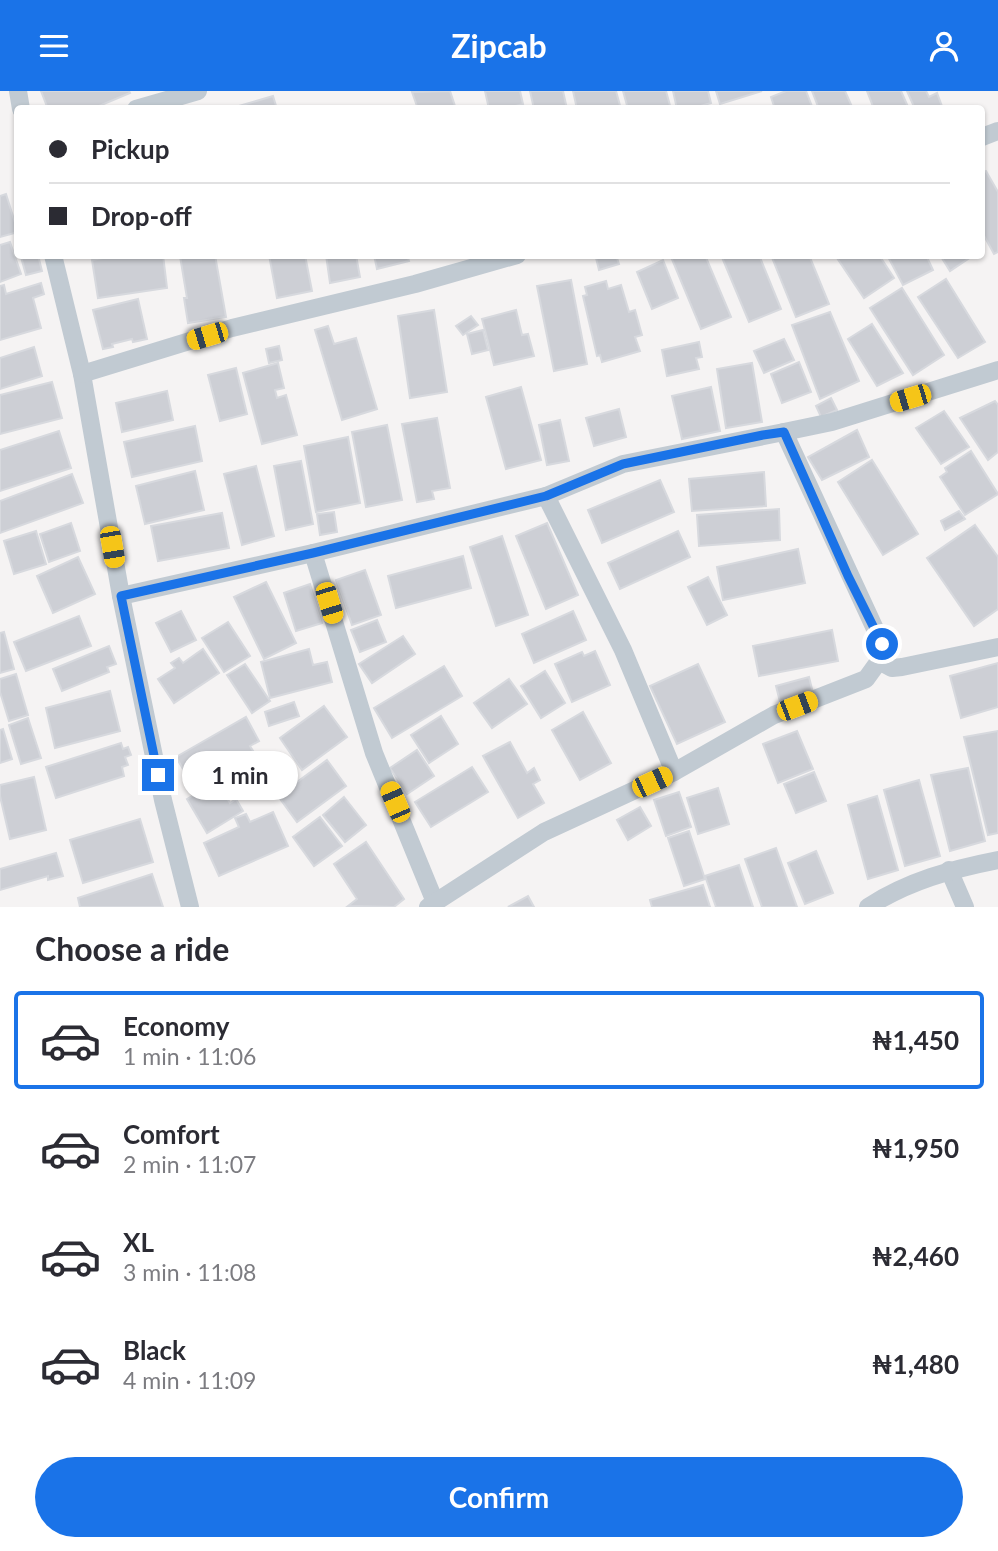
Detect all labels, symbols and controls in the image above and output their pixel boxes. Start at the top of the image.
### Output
text: Zipcab [451,26,547,65]
icon: menu [35,27,73,65]
icon: person [925,27,963,65]
text: Pickup [91,133,170,165]
text: Drop-off [91,200,192,232]
car [184,320,231,352]
car [887,382,934,414]
car [99,524,126,570]
car [313,580,346,626]
route start [866,628,898,660]
car [774,689,821,723]
callout: 1 min [182,751,298,799]
route end [142,759,174,791]
text: 1 min [211,761,269,789]
car [629,764,676,800]
car [378,779,413,825]
text: Choose a ride [35,929,229,968]
icon: car [39,1009,102,1072]
text: Economy [123,1010,229,1042]
text: ₦1,450 [872,1024,959,1056]
text: 1 min · 11:06 [123,1042,256,1070]
icon: car [39,1117,102,1180]
text: Comfort [123,1118,220,1150]
text: ₦1,950 [872,1132,959,1164]
text: 2 min · 11:07 [123,1150,256,1178]
icon: car [39,1225,102,1288]
text: XL [123,1226,154,1258]
text: ₦2,460 [872,1240,959,1272]
text: 3 min · 11:08 [123,1258,256,1286]
icon: car [39,1333,102,1396]
text: Black [123,1334,186,1366]
text: ₦1,480 [872,1348,959,1380]
text: 4 min · 11:09 [123,1366,256,1394]
button: Confirm [35,1457,963,1537]

